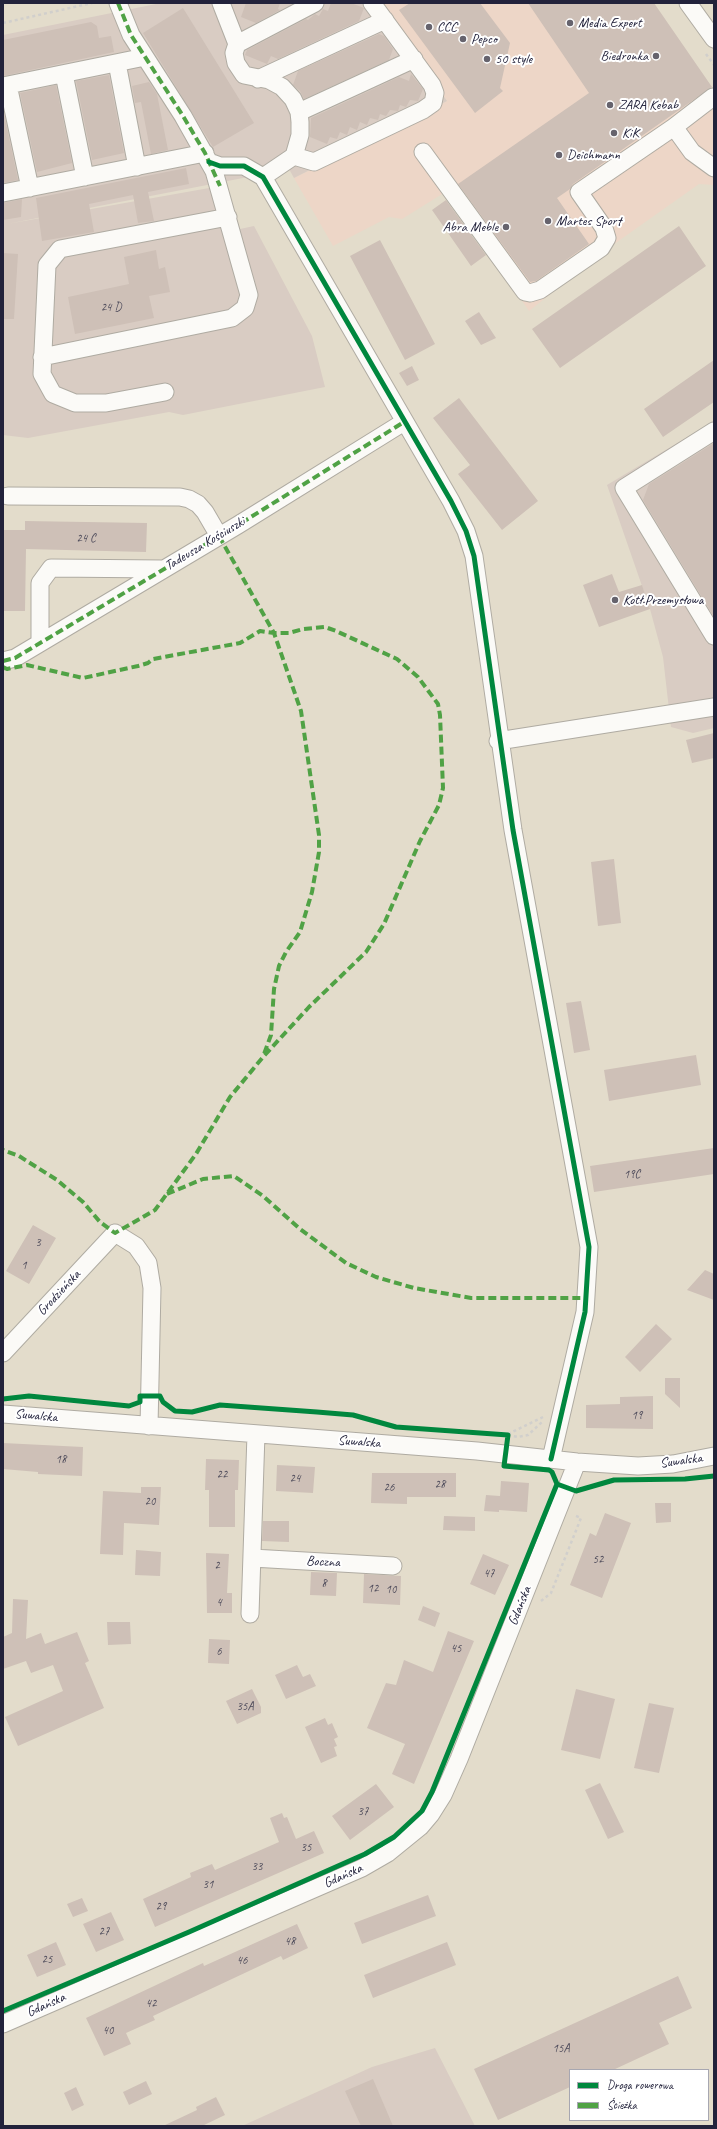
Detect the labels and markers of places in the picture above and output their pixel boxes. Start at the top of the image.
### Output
place label: Media Expert [578,15,642,31]
marker: Media Expert [565,18,575,28]
place label: CCC [437,19,457,35]
marker: CCC [424,22,434,32]
place label: Pepco [471,31,497,47]
marker: Pepco [458,34,468,44]
place label: Biedronka [600,48,648,64]
place label: 50 style [495,51,532,67]
marker: Biedronka [651,51,661,61]
marker: 50 style [482,54,492,64]
place label: ZARA Kebab [618,97,678,113]
marker: ZARA Kebab [605,100,615,110]
place label: KiK [622,125,639,141]
marker: KiK [609,128,619,138]
place label: Deichmann [567,147,620,163]
marker: Deichmann [554,150,564,160]
place label: Martes Sport [556,213,621,229]
marker: Martes Sport [543,216,553,226]
place label: Abra Meble [443,219,498,235]
marker: Abra Meble [501,222,511,232]
place label: Kotł.Przemysłowa [623,592,703,608]
marker: Kotł.Przemysłowa [610,595,620,605]

